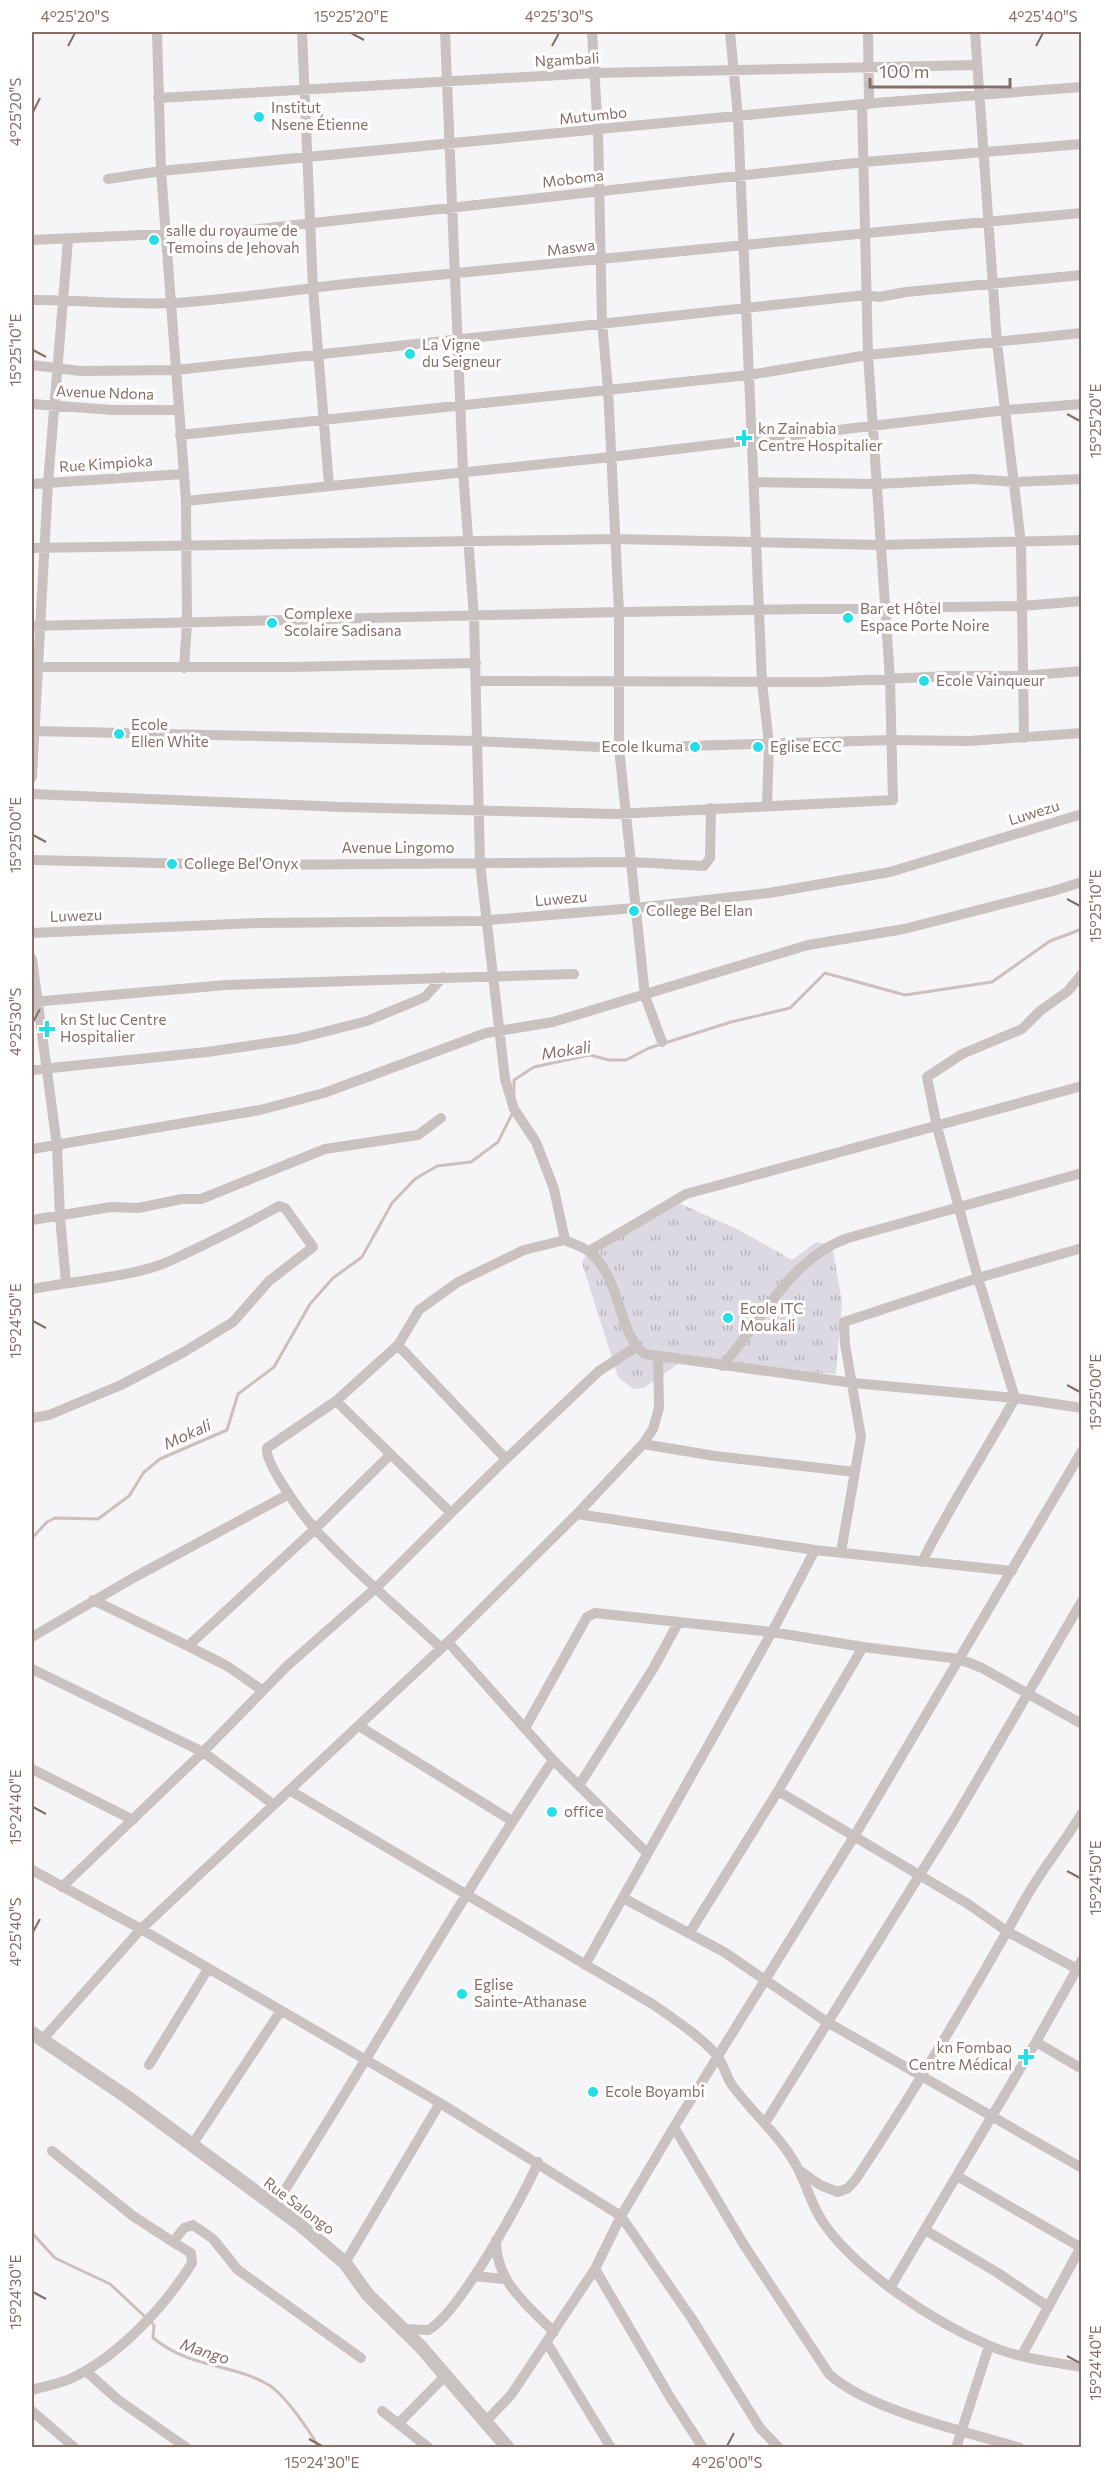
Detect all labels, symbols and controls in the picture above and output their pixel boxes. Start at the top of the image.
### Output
text: 4°25'20"S [41,7,109,25]
text: 15°25'20"E [314,7,388,25]
text: 4°25'30"S [525,7,594,25]
text: 4°25'40"S [1008,7,1078,25]
street label: Ngambali [534,48,600,70]
scale bar [870,51,1010,89]
text: 100 m [879,60,929,82]
text: 4°25'20"S [6,78,24,146]
place label: Institut Nsene Étienne [271,98,368,133]
street label: Mutumbo [558,102,628,128]
marker: Institut Nsene Étienne [252,110,266,124]
street label: Moboma [541,165,605,191]
place label: salle du royaume de Temoins de Jehovah [166,221,300,256]
marker: salle du royaume de Temoins de Jehovah [147,233,161,247]
street label: Maswa [546,235,596,259]
text: 15°25'10"E [6,314,24,386]
place label: La Vigne du Seigneur [422,335,501,370]
marker: La Vigne du Seigneur [403,347,417,361]
street label: Avenue Ndona [56,381,154,403]
text: 15°25'20"E [1086,384,1104,458]
place label: kn Zainabia Centre Hospitalier [758,419,883,454]
marker: kn Zainabia Centre Hospitalier [735,429,753,447]
street label: Rue Kimpioka [59,451,153,475]
place label: Bar et Hôtel Espace Porte Noire [860,599,989,634]
place label: Complexe Scolaire Sadisana [284,604,401,639]
marker: Bar et Hôtel Espace Porte Noire [841,611,855,625]
marker: Complexe Scolaire Sadisana [265,616,279,630]
place label: Ecole Vainqueur [936,671,1045,689]
marker: Ecole Vainqueur [917,674,931,688]
place label: Ecole Ellen White [131,715,209,750]
marker: Ecole Ellen White [112,727,126,741]
place label: Ecole Ikuma [601,737,683,755]
place label: Eglise ECC [770,737,842,755]
marker: Ecole Ikuma [688,740,702,754]
marker: Eglise ECC [751,740,765,754]
street label: Luwezu [1006,796,1061,828]
text: 15°25'00"E [6,797,24,873]
street label: Avenue Lingomo [342,838,454,856]
place label: College Bel'Onyx [184,854,298,872]
marker: College Bel'Onyx [165,857,179,871]
text: 15°25'10"E [1086,870,1104,942]
street label: Luwezu [534,887,588,909]
place label: College Bel Elan [646,901,753,919]
marker: College Bel Elan [627,904,641,918]
street label: Luwezu [49,905,102,925]
text: 4°25'30"S [6,987,24,1056]
place label: kn St luc Centre Hospitalier [60,1010,166,1045]
marker: kn St luc Centre Hospitalier [38,1020,56,1038]
water label: Mokali [540,1036,593,1063]
text: 15°24'50"E [6,1283,24,1359]
place label: Ecole ITC Moukali [740,1299,803,1334]
marker: Ecole ITC Moukali [721,1311,735,1325]
text: 15°25'00"E [1086,1354,1104,1430]
water label: Mokali [160,1414,214,1452]
text: 15°24'40"E [6,1769,24,1845]
place label: office [564,1802,604,1820]
marker: office [545,1805,559,1819]
text: 15°24'50"E [1086,1840,1104,1916]
text: 4°25'40"S [6,1897,24,1967]
place label: Eglise Sainte-Athanase [474,1975,587,2010]
marker: Eglise Sainte-Athanase [455,1987,469,2001]
place label: kn Fombao Centre Médical [909,2038,1012,2073]
marker: kn Fombao Centre Médical [1017,2048,1035,2066]
place label: Ecole Boyambi [605,2082,705,2100]
marker: Ecole Boyambi [586,2085,600,2099]
street label: Rue Salongo [261,2173,339,2238]
text: 15°24'30"E [6,2254,24,2330]
text: 15°24'40"E [1086,2325,1104,2401]
water label: Mango [178,2334,232,2367]
text: 15°24'30"E [284,2453,360,2471]
text: 4°26'00"S [692,2453,762,2471]

